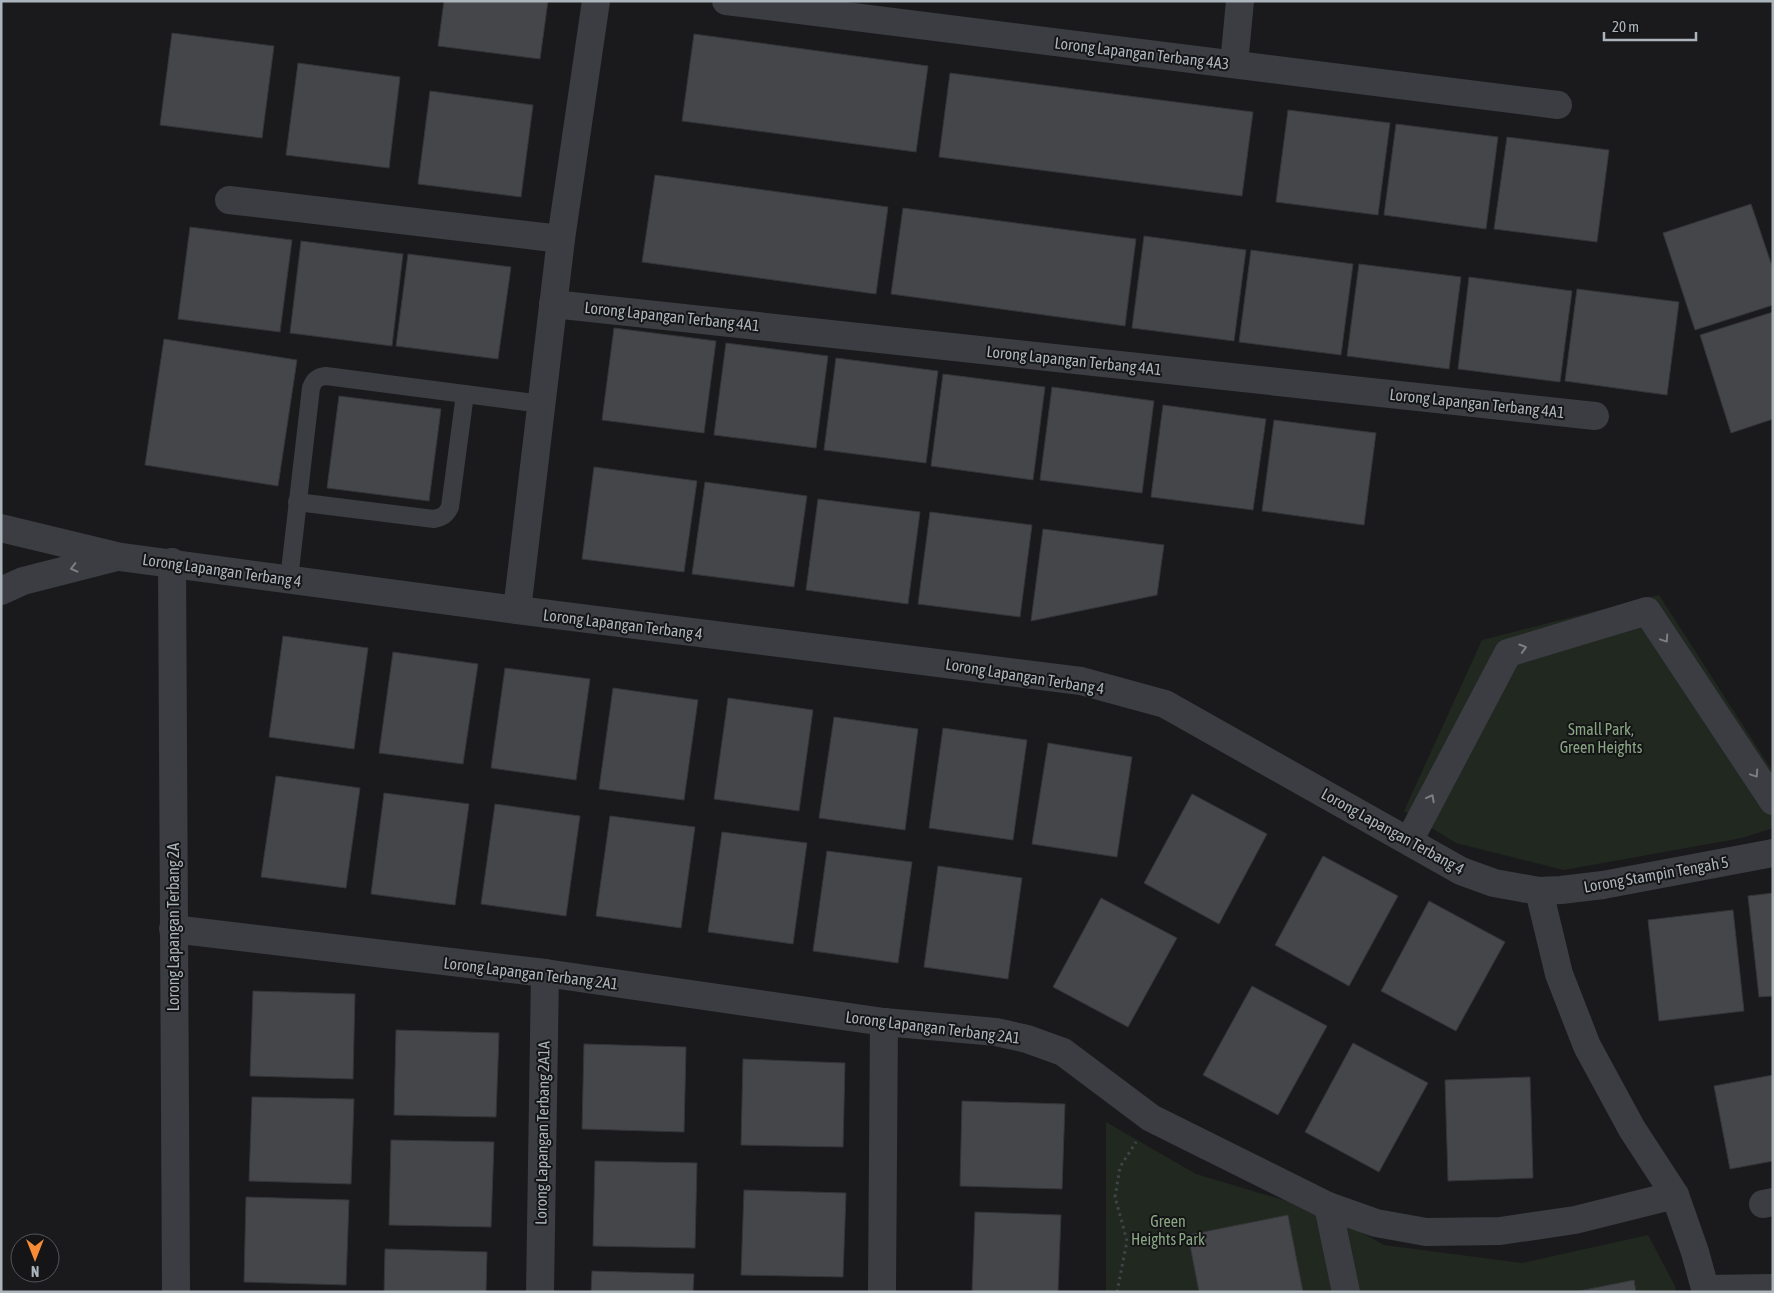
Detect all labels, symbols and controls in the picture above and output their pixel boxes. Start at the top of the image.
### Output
scale bar [1604,10,1696,42]
text: 20 m [1612,18,1639,35]
street label: Lorong Lapangan Terbang 4A3 [1053,33,1230,74]
street label: Lorong Lapangan Terbang 4A1 [583,298,760,335]
street label: Lorong Lapangan Terbang 4A1 [985,342,1162,379]
street label: Lorong Lapangan Terbang 4A1 [1388,385,1565,422]
street label: Lorong Lapangan Terbang 4 [141,550,303,591]
one-way arrow [69,562,78,573]
street label: Lorong Lapangan Terbang 4 [542,605,704,644]
one-way arrow [1659,633,1668,643]
one-way arrow [1518,644,1526,654]
street label: Lorong Lapangan Terbang 4 [944,655,1106,698]
park label: Small Park, Green Heights [1560,720,1643,757]
one-way arrow [1749,769,1758,778]
street label: Lorong Lapangan Terbang 4 [1318,784,1468,879]
one-way arrow [1425,794,1435,803]
street label: Lorong Lapangan Terbang 2A [164,843,183,1011]
street label: Lorong Stampin Tengah 5 [1582,852,1730,897]
street label: Lorong Lapangan Terbang 2A1 [442,953,619,994]
street label: Lorong Lapangan Terbang 2A1 [844,1007,1021,1048]
street label: Lorong Lapangan Terbang 2A1A [531,1041,554,1225]
park label: Green Heights Park [1131,1212,1205,1249]
north arrow [10,1233,60,1283]
text: N [31,1263,39,1279]

